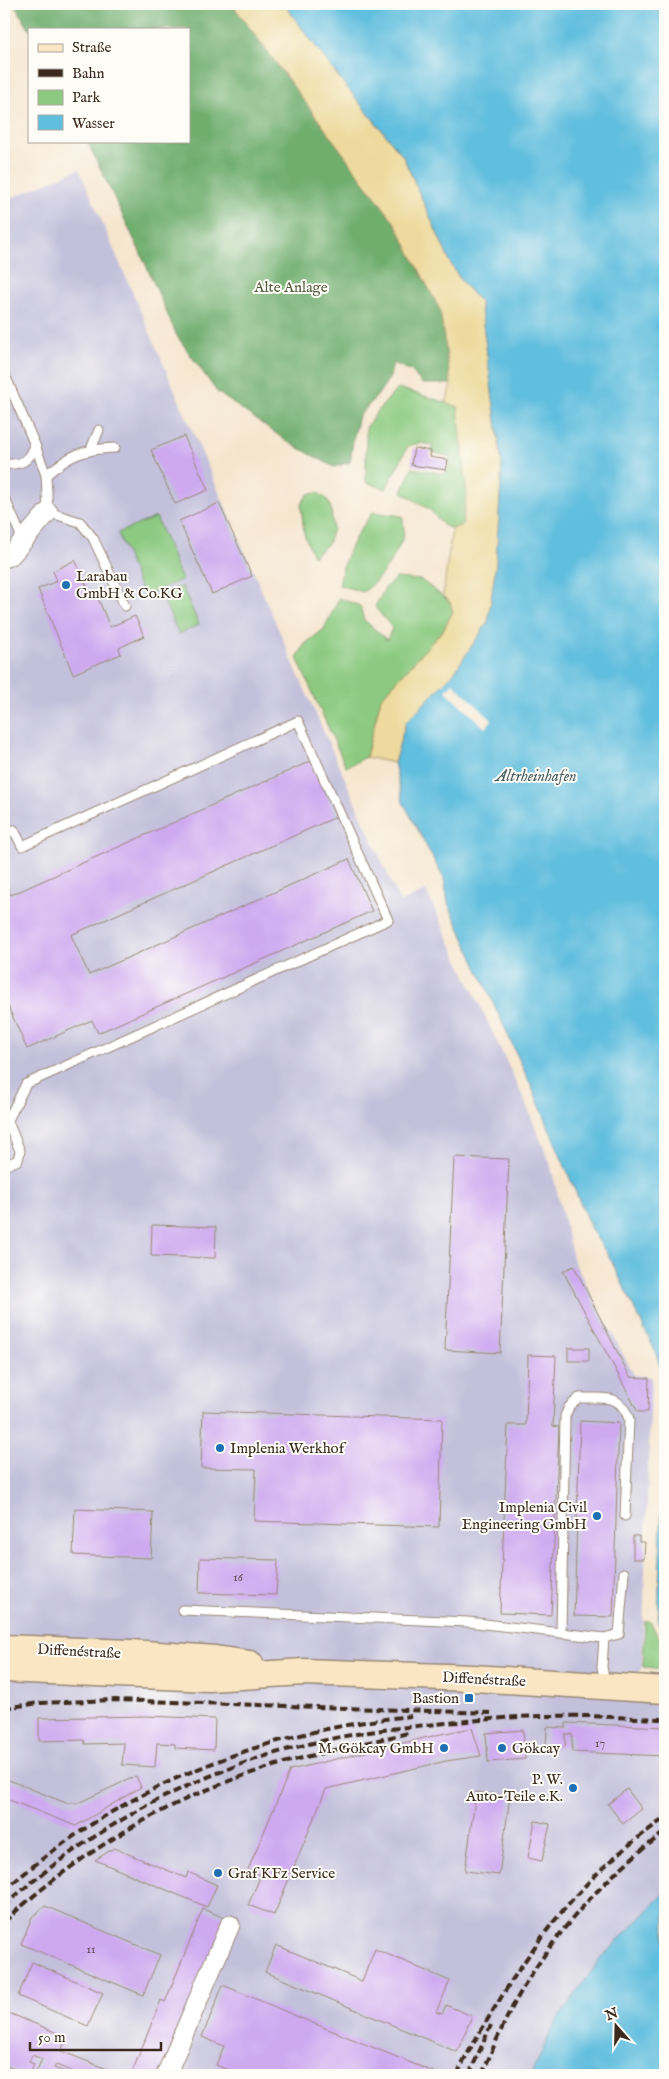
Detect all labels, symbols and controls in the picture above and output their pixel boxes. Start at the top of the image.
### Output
legend [28,28,190,142]
text: Straße [72,38,112,57]
text: Bahn [72,64,104,83]
text: Park [72,88,102,107]
text: Wasser [72,114,115,133]
park label: Alte Anlage [253,278,328,297]
place label: Larabau GmbH & Co.KG [76,567,182,603]
marker: Larabau GmbH & Co.KG [60,579,72,591]
water label: Altrheinhafen [493,767,577,787]
place label: Implenia Werkhof [230,1439,347,1458]
marker: Implenia Werkhof [214,1442,226,1454]
place label: Implenia Civil Engineering GmbH [462,1498,588,1534]
marker: Implenia Civil Engineering GmbH [591,1510,603,1522]
house number: 16 [233,1570,244,1585]
street label: Diffenéstraße [37,1640,121,1663]
street label: Diffenéstraße [442,1668,526,1691]
place label: Bastion [412,1689,459,1708]
marker: Bastion [463,1692,475,1704]
house number: 17 [595,1736,605,1751]
place label: M. Gökcay GmbH [318,1739,434,1758]
place label: Gökcay [512,1739,561,1758]
marker: M. Gökcay GmbH [438,1742,450,1754]
marker: Gökcay [496,1742,508,1754]
place label: P. W. Auto-Teile e.K. [465,1770,563,1806]
marker: P. W. Auto-Teile e.K. [567,1782,579,1794]
place label: Graf KFz Service [228,1864,335,1883]
marker: Graf KFz Service [212,1867,224,1879]
house number: 11 [87,1942,95,1957]
north arrow [592,2002,642,2052]
text: N [602,2004,621,2026]
scale bar [30,2019,161,2051]
text: 50 m [38,2028,66,2047]

